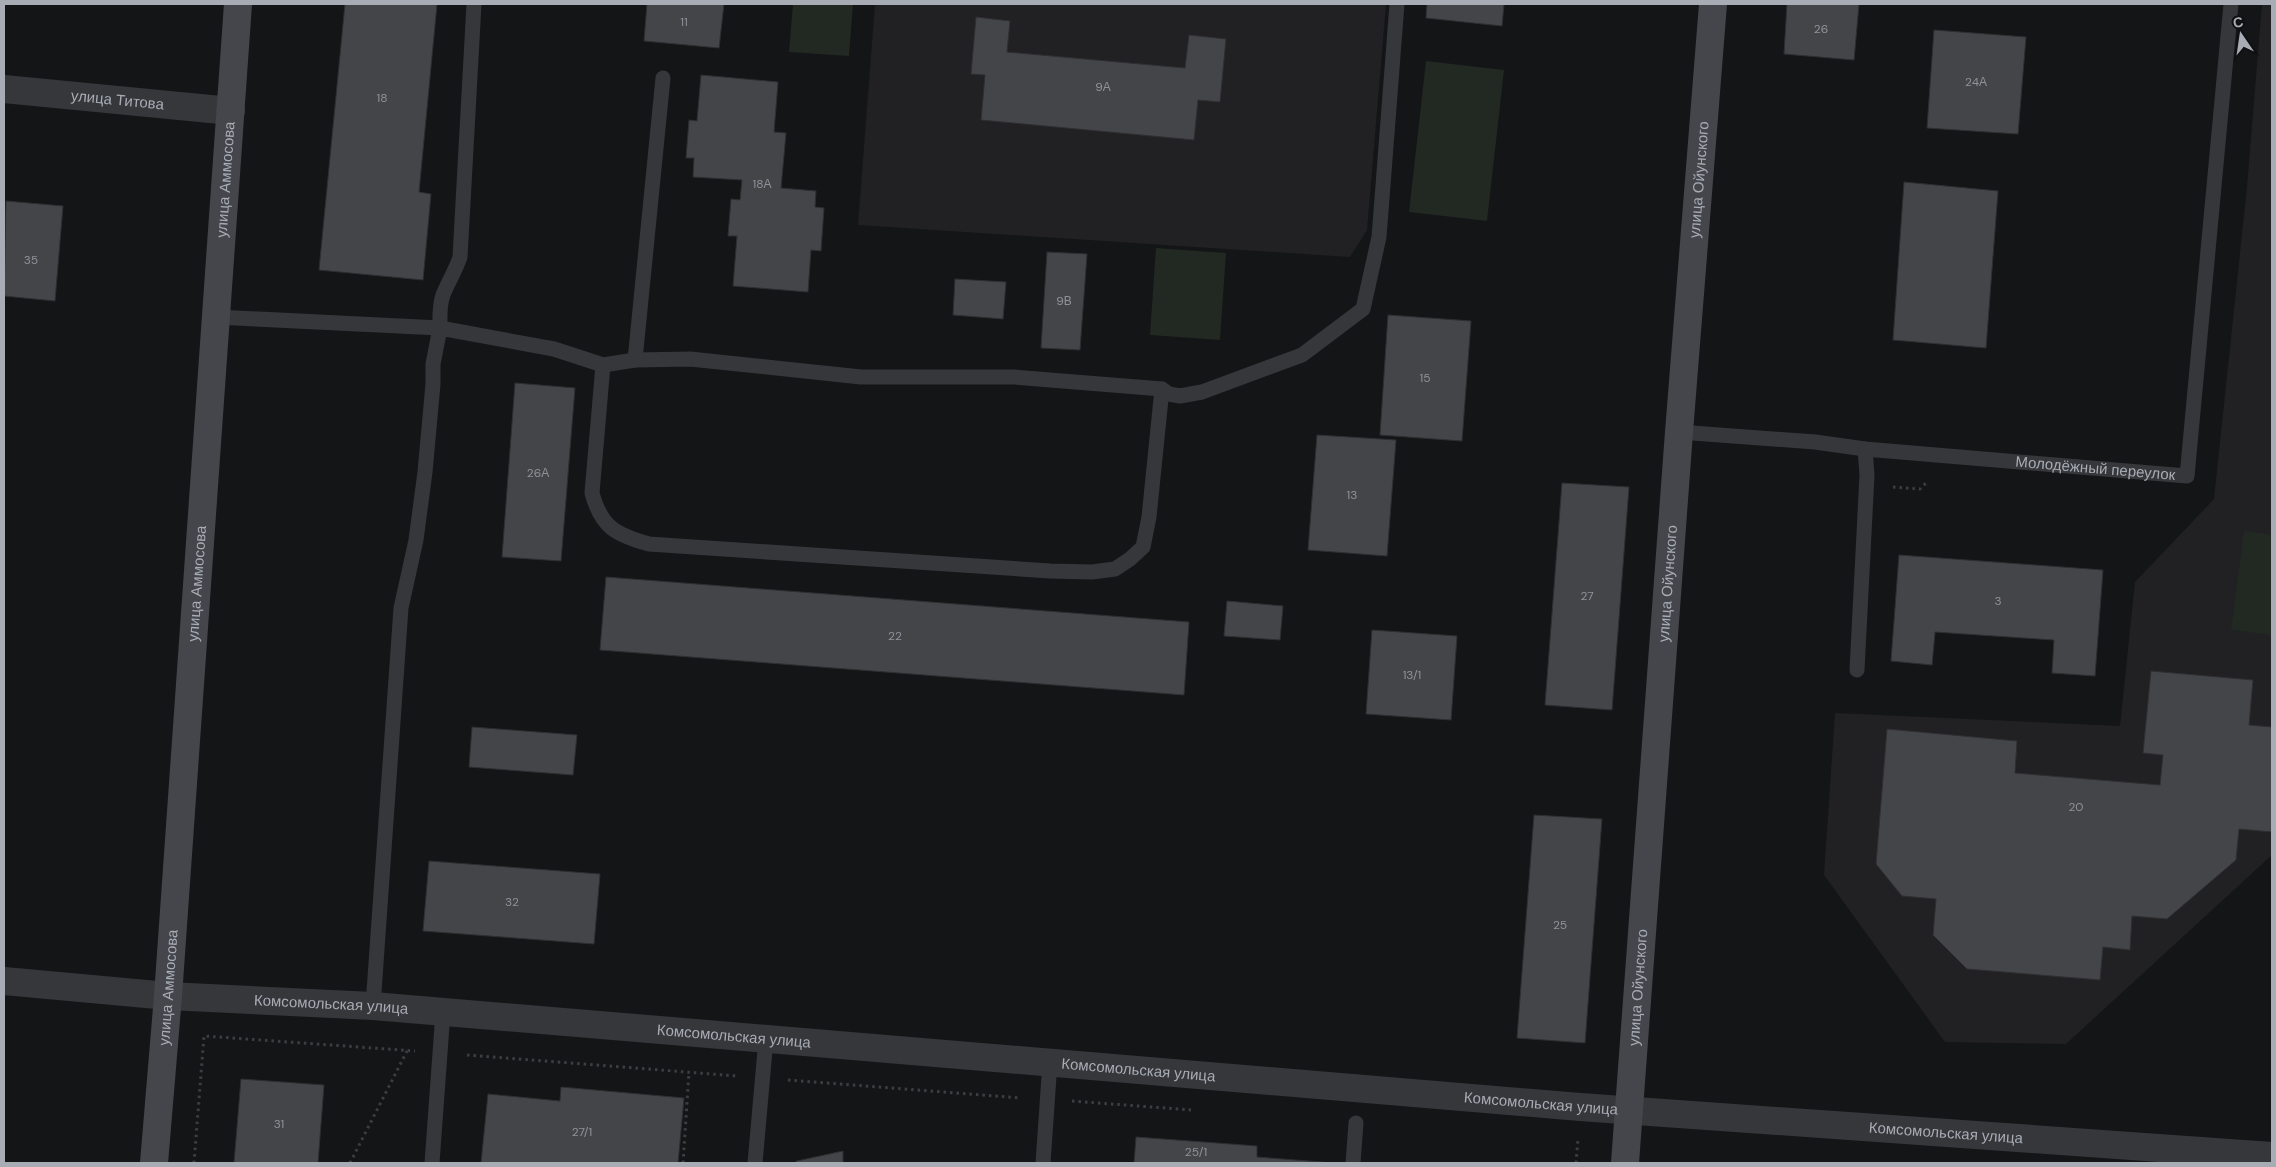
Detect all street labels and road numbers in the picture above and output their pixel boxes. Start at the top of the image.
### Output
street label: улица Титова [70,86,166,115]
street label: улица Аммосова [212,120,240,238]
street label: улица Ойунского [1684,121,1714,239]
street label: Молодёжный переулок [2015,452,2176,485]
street label: улица Аммосова [183,524,211,642]
street label: улица Ойунского [1654,524,1682,643]
street label: улица Аммосова [154,928,183,1046]
street label: улица Ойунского [1624,928,1652,1047]
street label: Комсомольская улица [253,990,410,1019]
street label: Комсомольская улица [656,1020,812,1053]
street label: Комсомольская улица [1061,1054,1217,1087]
street label: Комсомольская улица [1463,1087,1619,1120]
street label: Комсомольская улица [1868,1117,2024,1148]

